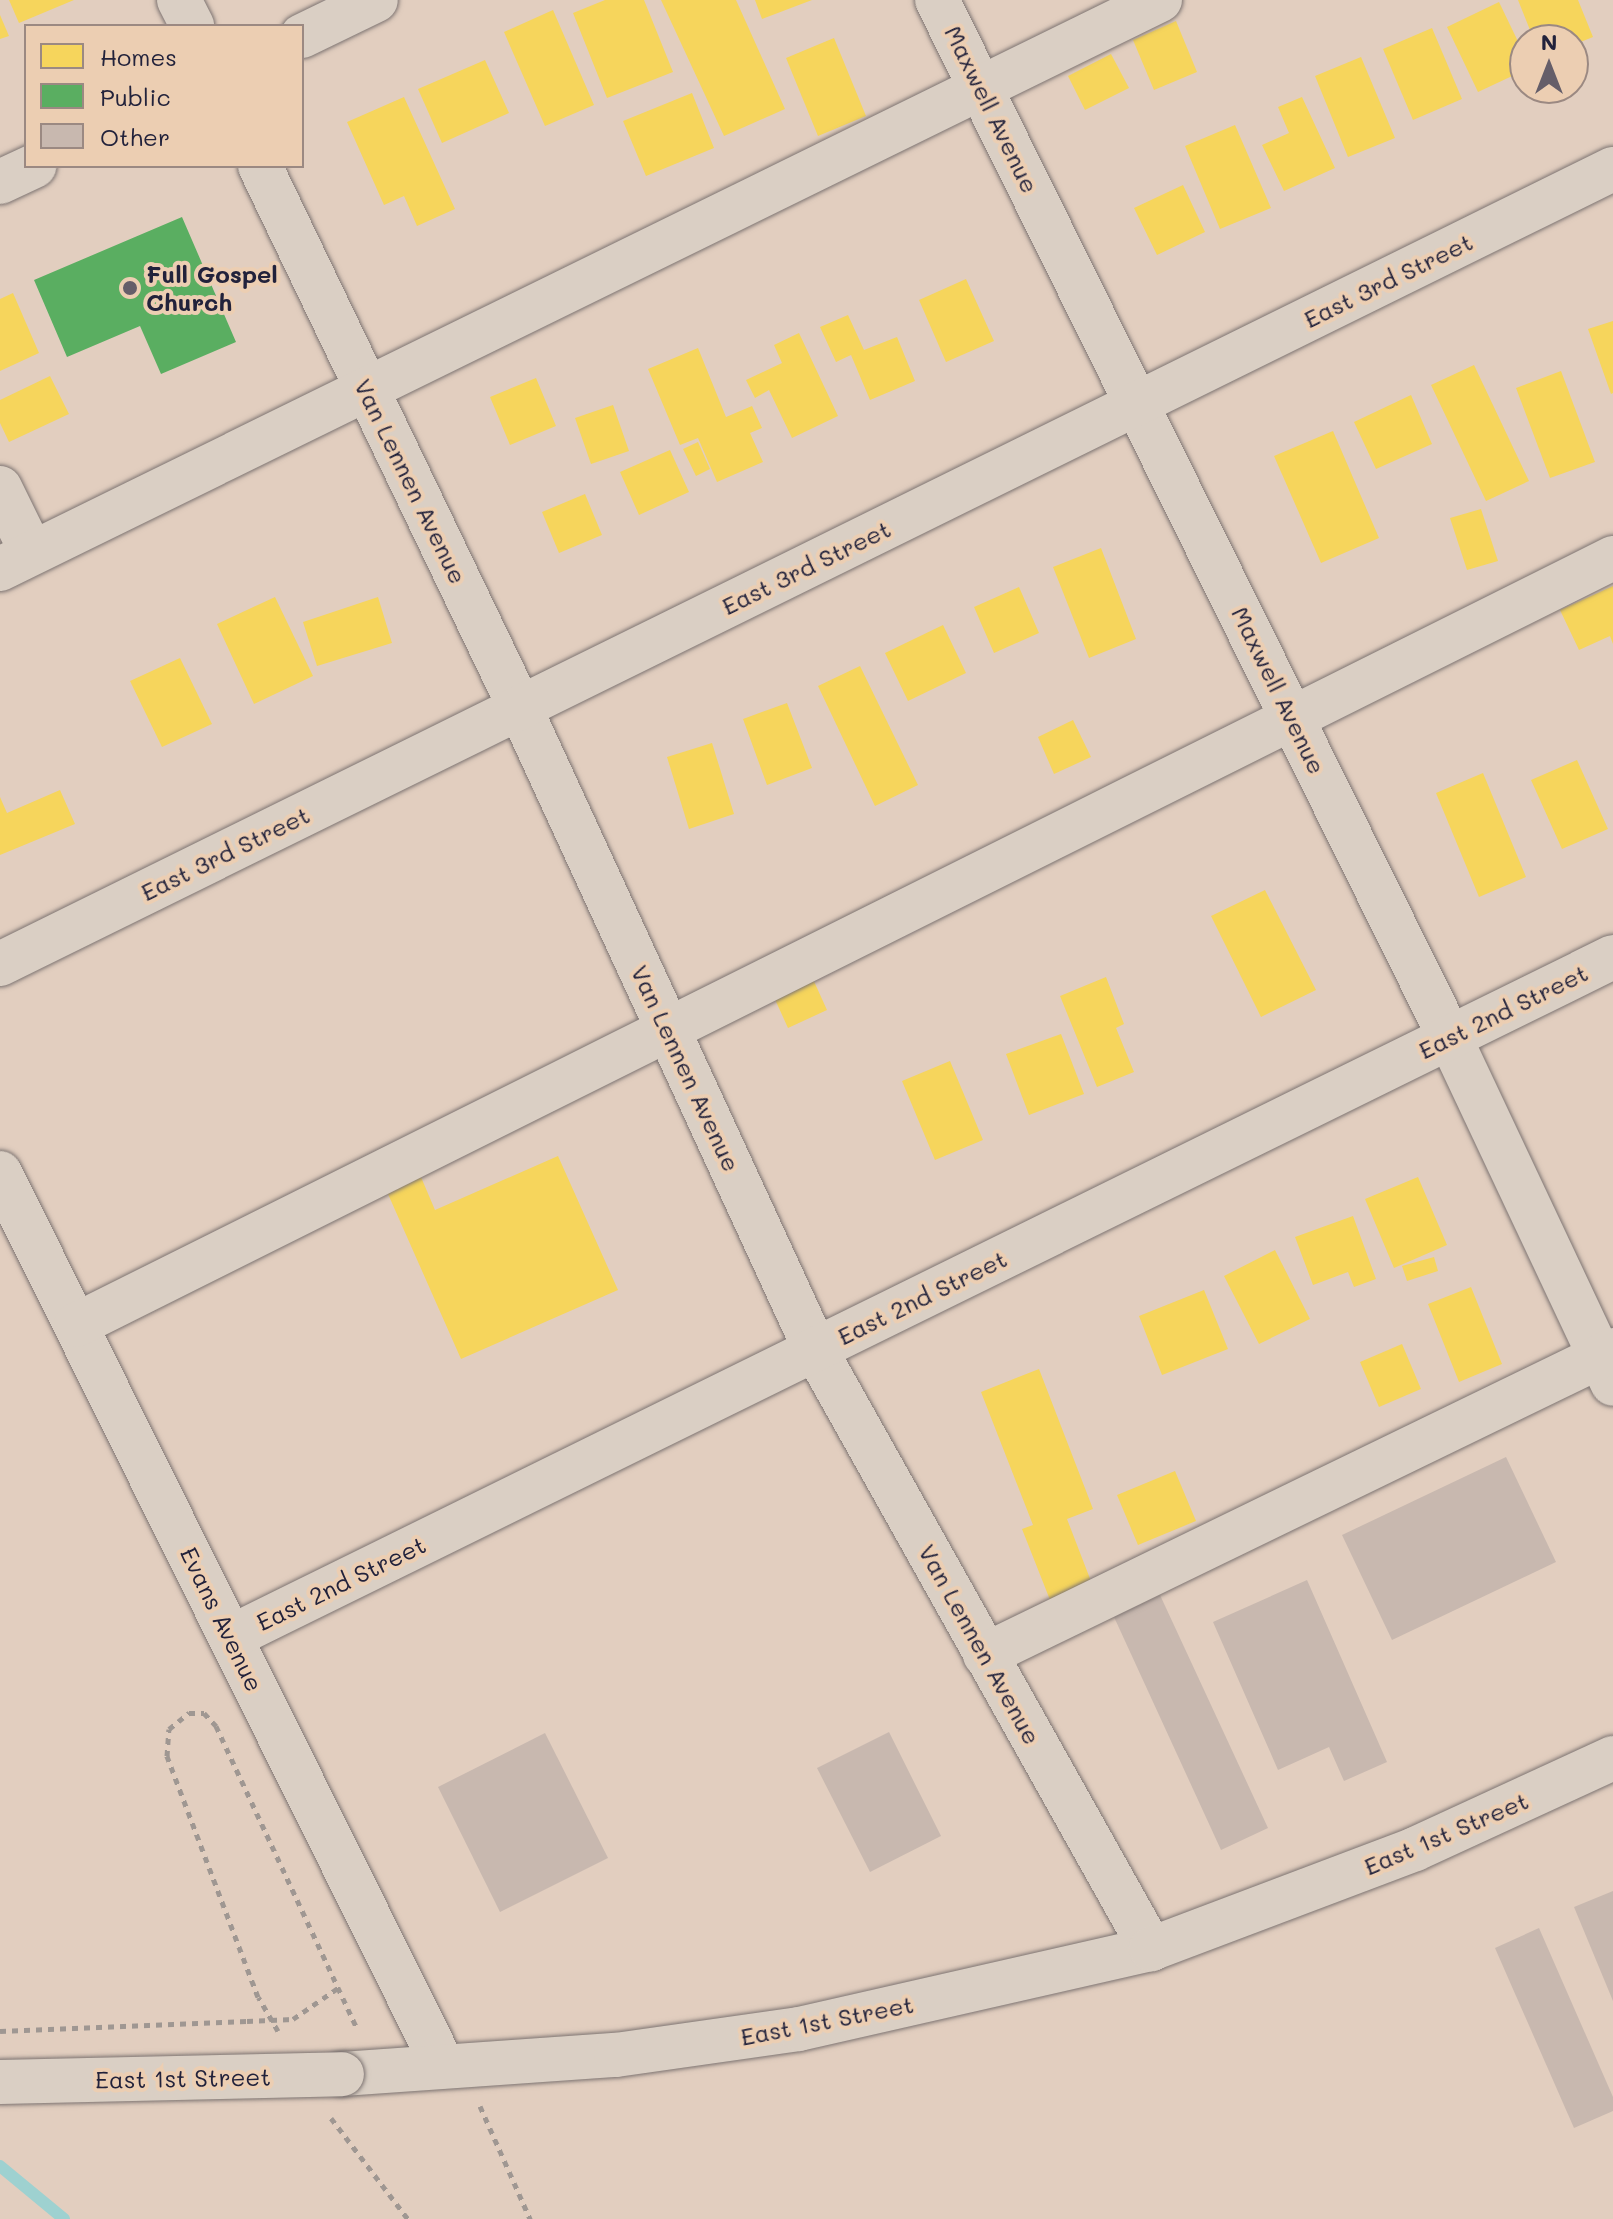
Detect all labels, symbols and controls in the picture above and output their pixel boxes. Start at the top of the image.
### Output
street label: Maxwell Avenue [939,21,1045,197]
legend [24,24,304,168]
north arrow [1509,24,1589,104]
text: N [1541,27,1557,56]
text: Homes [100,41,177,72]
text: Public [100,81,171,112]
text: Other [100,121,170,152]
street label: East 3rd Street [1299,227,1477,333]
place label: Full Gospel Church [146,260,278,316]
marker: Full Gospel Church [121,279,139,297]
street label: Van Lennen Avenue [349,374,473,588]
street label: East 3rd Street [717,514,895,620]
street label: Maxwell Avenue [1226,602,1332,778]
street label: East 3rd Street [136,800,314,906]
street label: East 2nd Street [1414,958,1592,1064]
street label: Van Lennen Avenue [626,960,746,1176]
street label: East 2nd Street [833,1244,1011,1350]
street label: East 2nd Street [252,1530,430,1636]
street label: Van Lennen Avenue [913,1539,1047,1749]
street label: Evans Avenue [175,1542,269,1696]
street label: East 1st Street [1360,1785,1532,1881]
street label: East 1st Street [738,1989,916,2051]
street label: East 1st Street [95,2062,271,2094]

